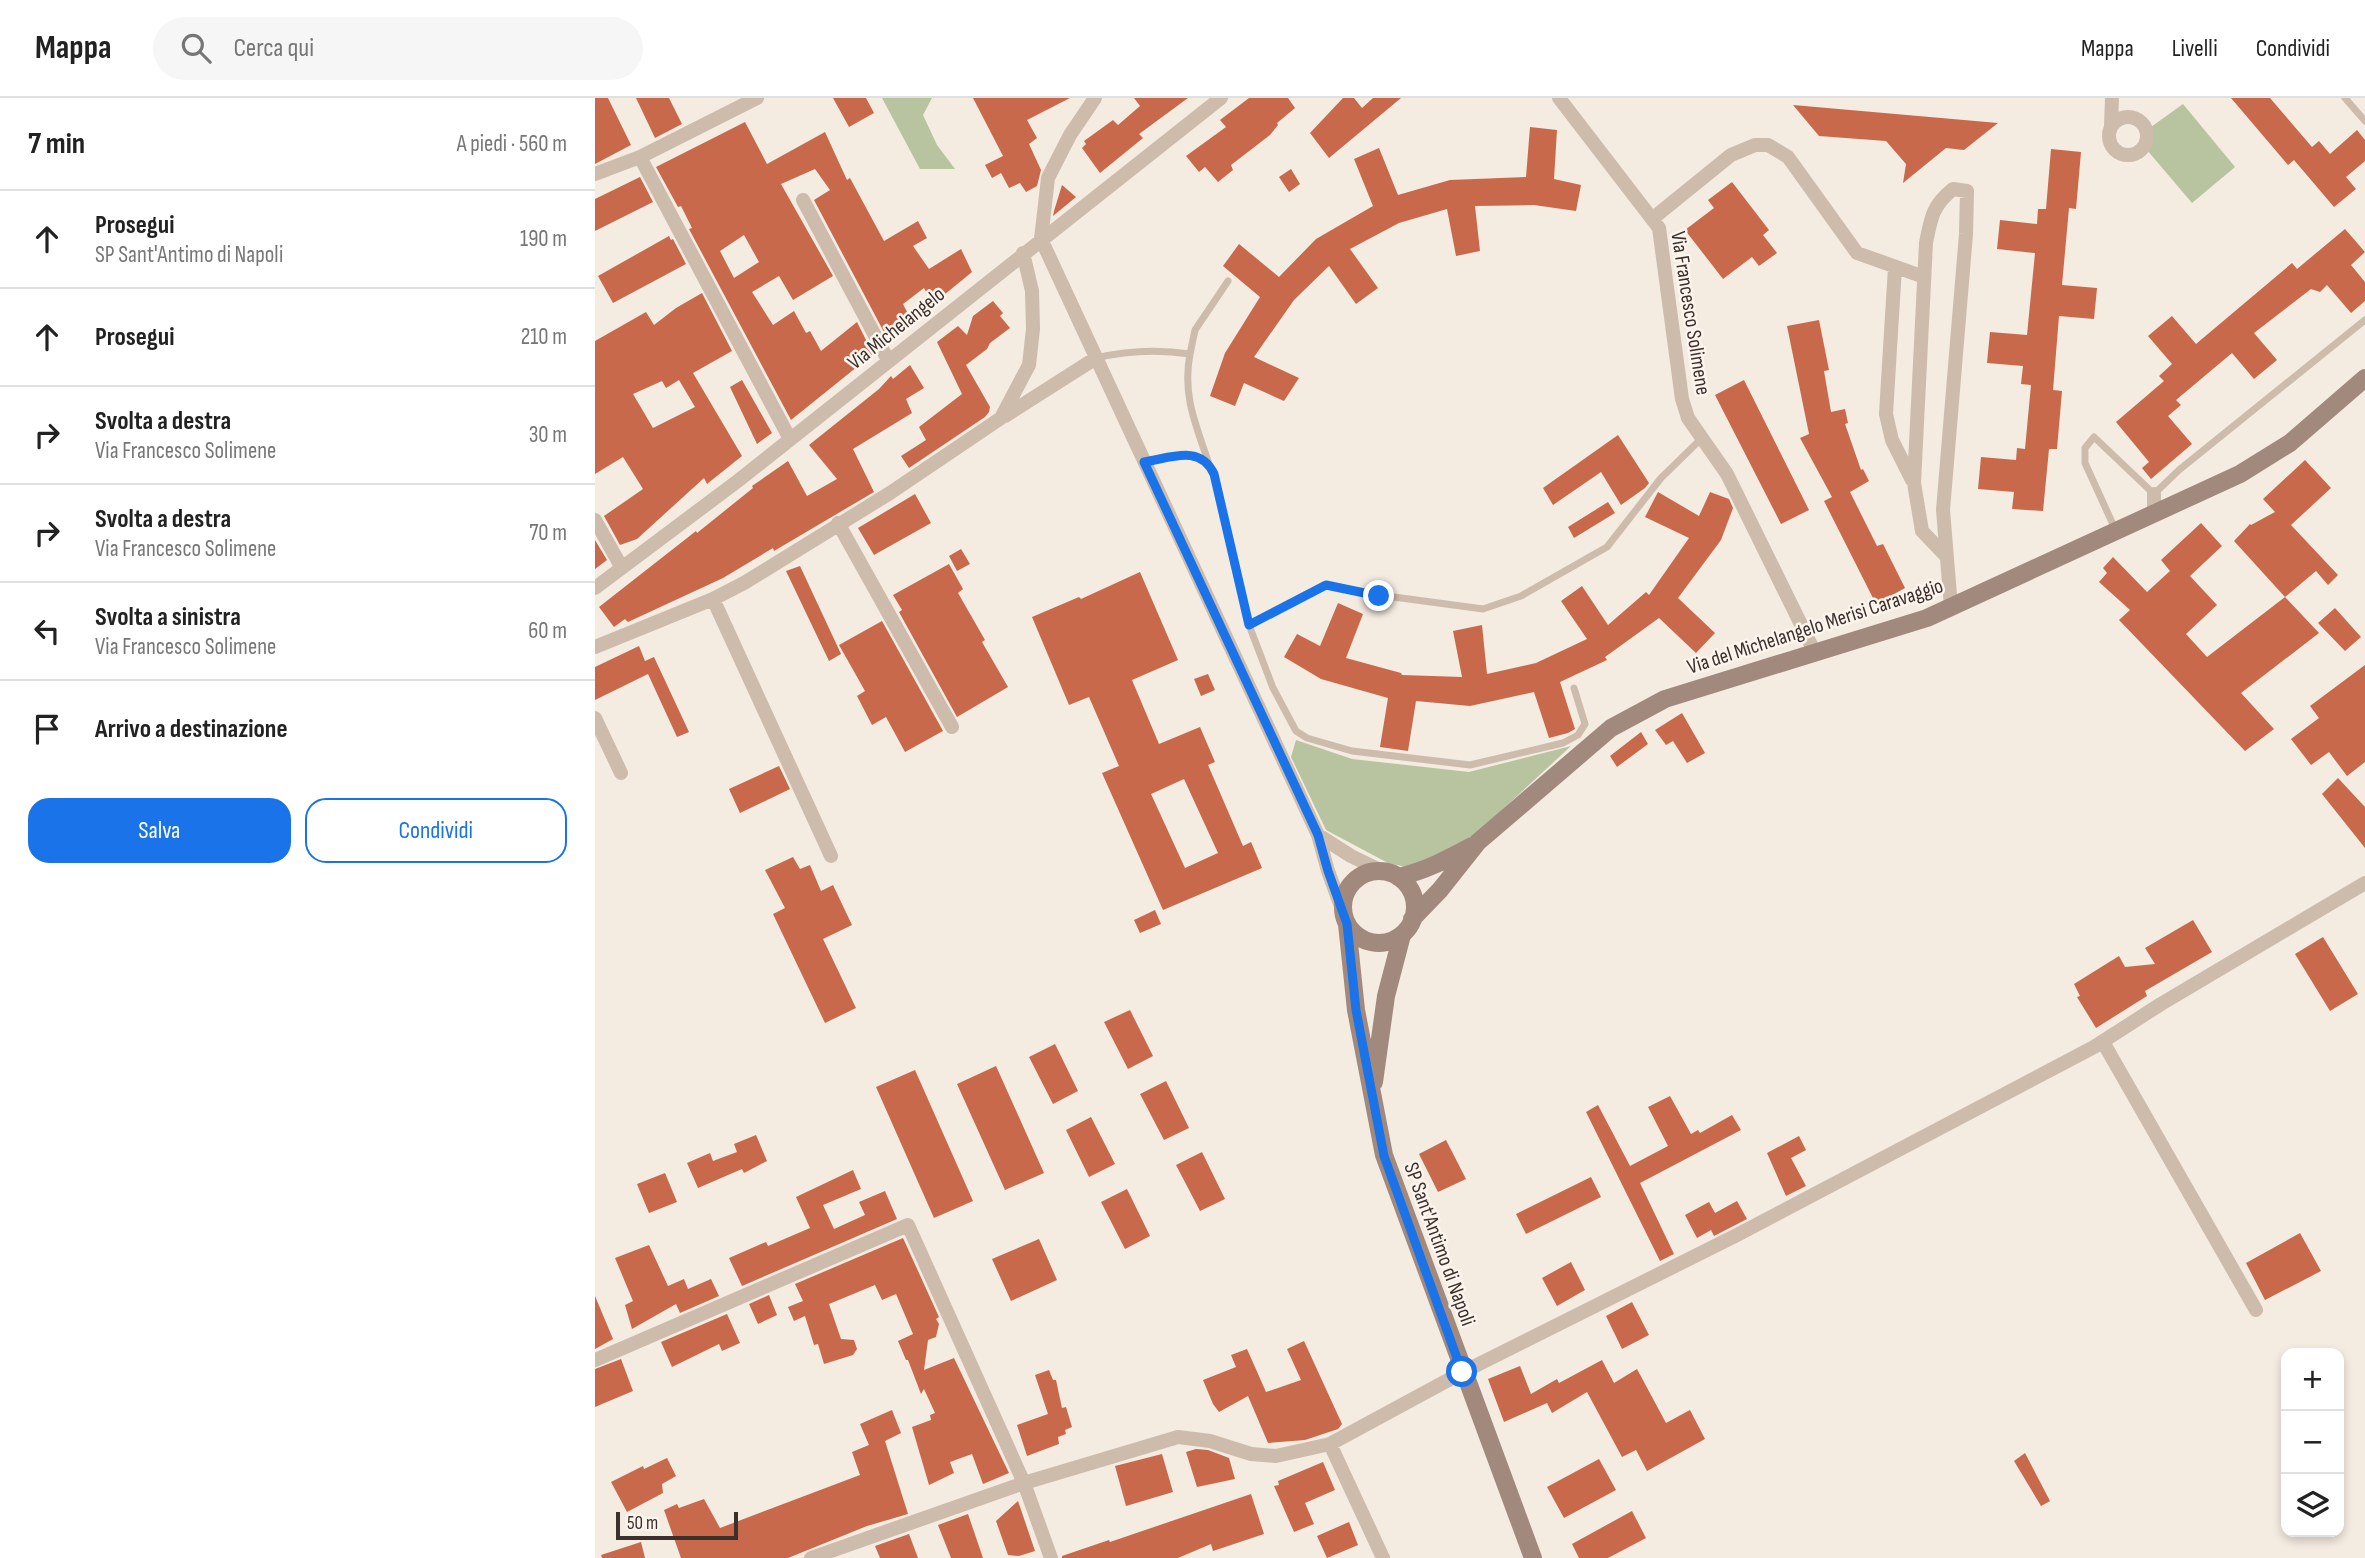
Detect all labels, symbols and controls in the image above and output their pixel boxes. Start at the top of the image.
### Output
search box [153,17,643,80]
text: Mappa [35,28,111,68]
icon: search [177,29,215,67]
text: Cerca qui [233,33,314,64]
text: Mappa [2081,34,2134,63]
text: Livelli [2172,34,2218,63]
text: Condividi [2256,34,2330,63]
text: 7 min [28,126,85,162]
text: A piedi · 560 m [457,130,567,158]
text: Prosegui [95,210,174,241]
icon: ahead [28,220,66,258]
text: 190 m [520,225,567,253]
street label: Via Francesco Solimene [1665,229,1716,397]
text: SP Sant'Antimo di Napoli [95,241,283,269]
street label: Via Michelangelo [843,282,950,375]
icon: ahead [28,318,66,356]
text: Prosegui [95,322,174,353]
text: 210 m [521,323,567,351]
text: Svolta a destra [95,406,231,437]
icon: right [28,416,66,454]
text: 30 m [529,421,567,449]
text: Via Francesco Solimene [95,437,276,465]
text: Svolta a destra [95,504,231,535]
icon: right [28,514,66,552]
text: 70 m [529,519,567,547]
text: Via Francesco Solimene [95,535,276,563]
street label: Via del Michelangelo Merisi Caravaggio [1684,573,1946,680]
route end [1363,580,1394,611]
text: Svolta a sinistra [95,602,241,633]
icon: left [28,612,66,650]
text: 60 m [528,617,567,645]
text: Via Francesco Solimene [95,633,276,661]
icon: arrive [28,710,66,748]
text: Arrivo a destinazione [95,714,288,745]
button: Salva [28,798,291,863]
button: Condividi [305,798,567,863]
street label: SP Sant'Antimo di Napoli [1398,1159,1481,1329]
map controls [2281,1348,2344,1537]
button: + [2281,1348,2344,1411]
route start [1446,1356,1477,1387]
button: − [2281,1411,2344,1474]
button: layers [2281,1474,2344,1537]
scale bar [616,1509,739,1541]
text: 50 m [627,1512,658,1535]

